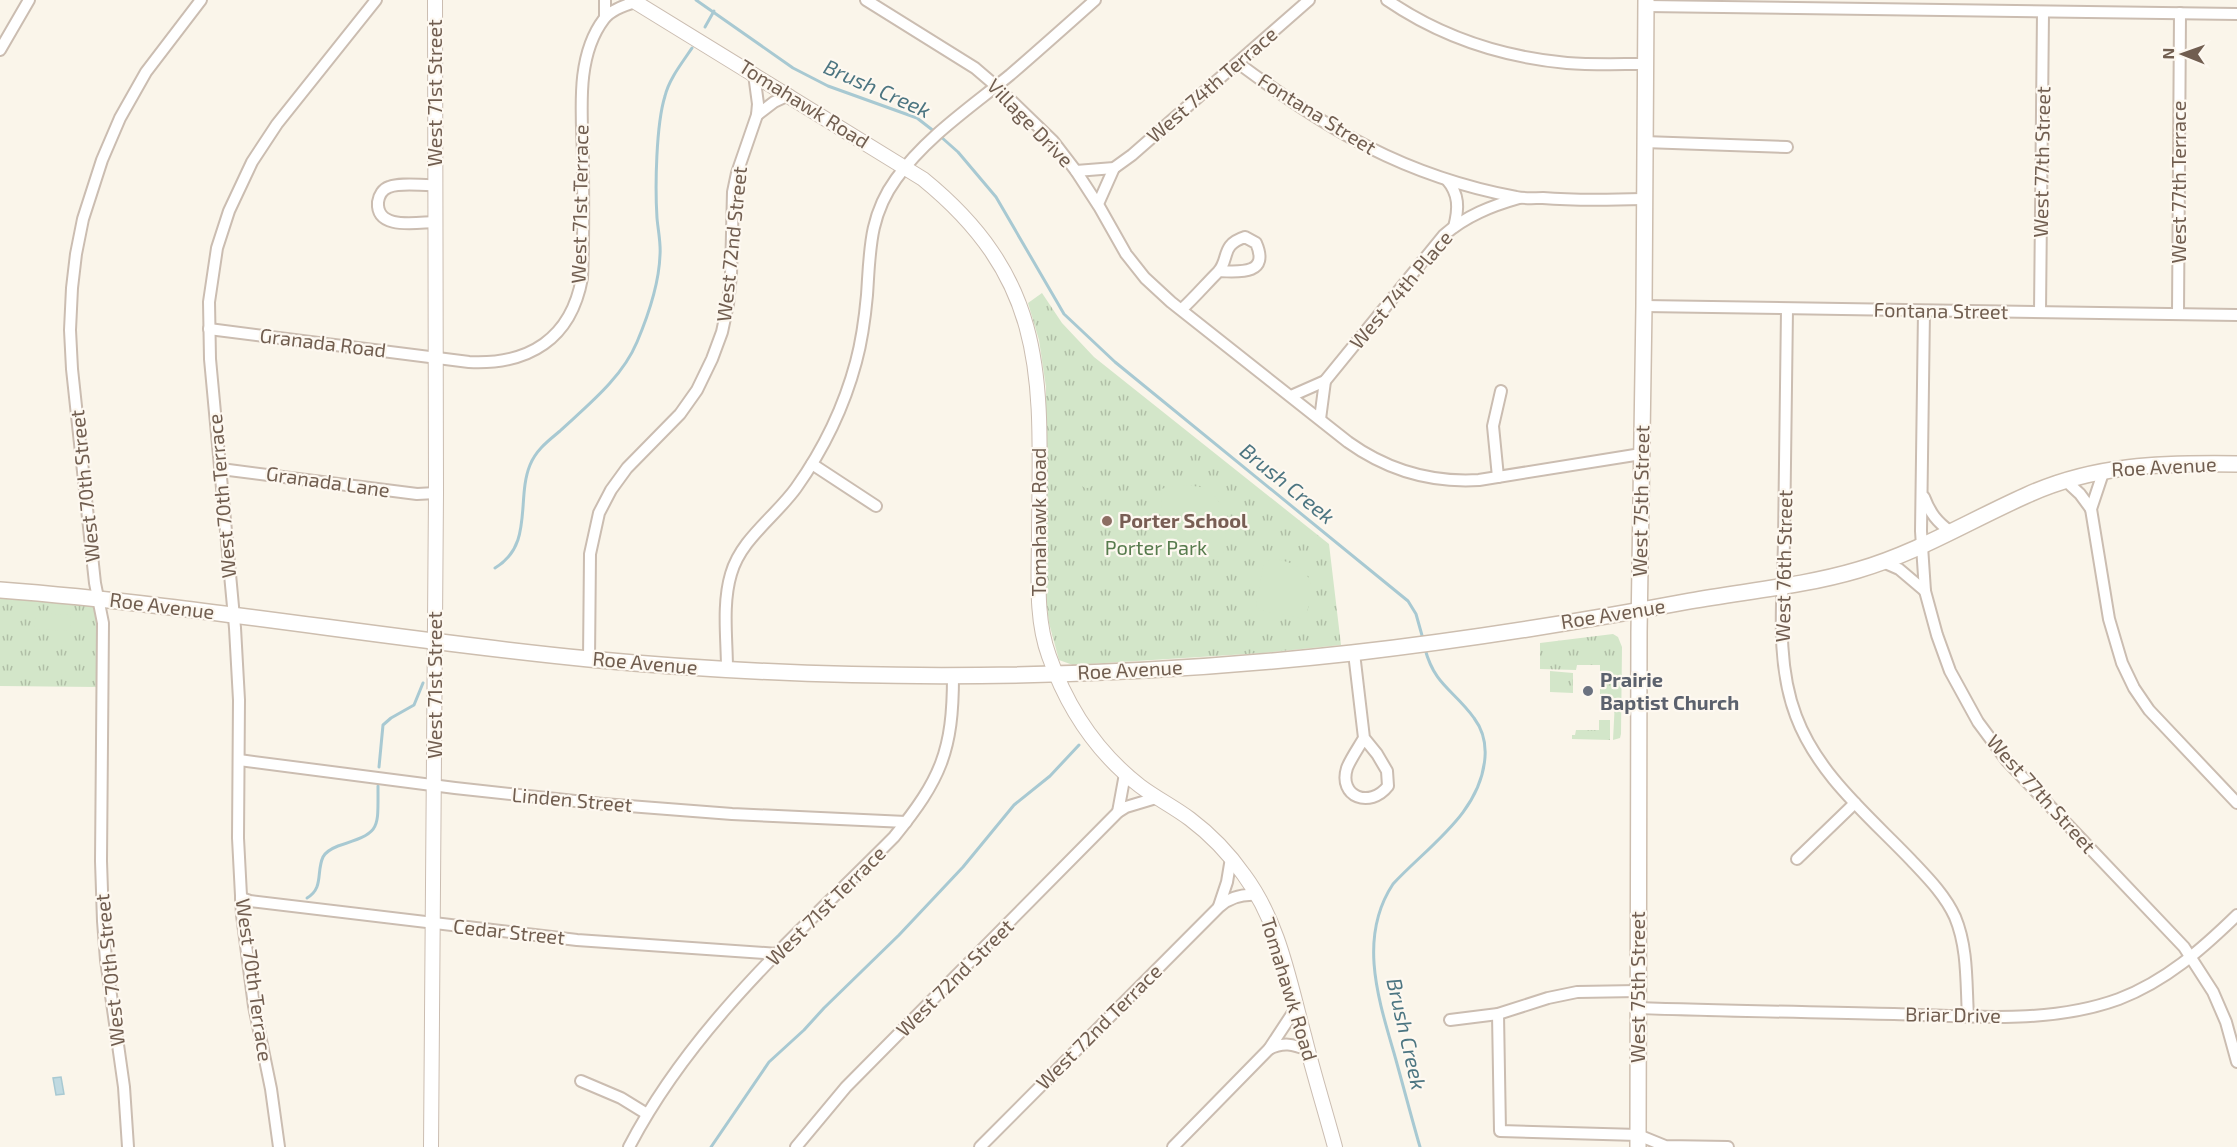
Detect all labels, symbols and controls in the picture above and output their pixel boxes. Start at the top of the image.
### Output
street label: West 71st Street [422,19,446,167]
street label: West 74th Terrace [1141,21,1281,147]
north arrow [2153,24,2213,84]
text: N [2158,48,2177,60]
water label: Brush Creek [820,53,935,122]
street label: Tomahawk Road [735,54,874,153]
street label: Fontana Street [1254,67,1381,159]
street label: Village Drive [983,73,1079,172]
street label: West 77th Street [2028,86,2054,238]
street label: West 77th Terrace [2166,101,2190,263]
street label: West 71st Terrace [566,124,592,284]
street label: West 72nd Street [711,165,751,323]
street label: West 74th Place [1344,225,1457,353]
street label: Fontana Street [1873,297,2009,323]
street label: Granada Road [259,322,388,362]
street label: West 70th Street [64,408,104,564]
street label: West 70th Terrace [202,413,240,579]
street label: West 75th Street [1627,424,1653,577]
water label: Brush Creek [1236,437,1340,529]
street label: Tomahawk Road [1026,448,1050,596]
street label: Roe Avenue [2111,451,2217,481]
street label: Granada Lane [265,460,392,502]
street label: West 76th Street [1770,489,1796,642]
place label: Porter School [1119,508,1248,532]
marker: Porter School [1100,514,1114,528]
park label: Porter Park [1105,535,1207,559]
street label: Roe Avenue [108,587,216,623]
street label: Roe Avenue [1559,593,1667,633]
street label: West 71st Street [422,611,446,759]
street label: Roe Avenue [592,645,699,679]
street label: Roe Avenue [1077,654,1183,684]
place label: Prairie Baptist Church [1600,667,1739,714]
marker: Prairie Baptist Church [1581,684,1595,698]
street label: West 77th Street [1982,729,2102,858]
street label: Linden Street [511,782,634,816]
street label: West 71st Terrace [761,841,890,970]
street label: West 70th Street [89,892,129,1048]
street label: West 70th Terrace [232,897,278,1063]
street label: West 75th Street [1625,911,1649,1063]
street label: Cedar Street [452,913,567,949]
street label: West 72nd Street [891,913,1018,1041]
street label: Tomahawk Road [1257,914,1323,1063]
street label: West 72nd Terrace [1031,959,1166,1094]
water label: Brush Creek [1382,975,1433,1092]
street label: Briar Drive [1905,1001,2001,1027]

